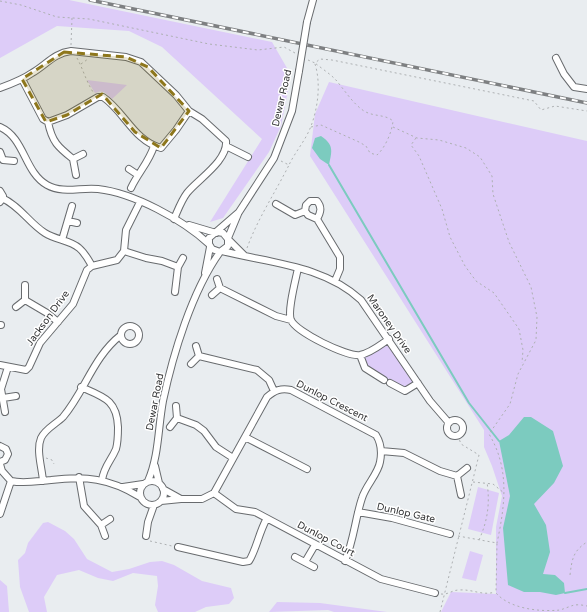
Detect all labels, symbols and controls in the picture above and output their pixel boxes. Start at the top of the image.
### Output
street label: Dewar Road [270,68,294,128]
street label: Jackson Drive [24,288,72,348]
street label: Maroney Drive [364,292,414,356]
street label: Dewar Road [144,372,166,432]
street label: Dunlop Crescent [294,378,370,424]
street label: Dunlop Gate [376,500,437,526]
street label: Dunlop Court [295,519,357,559]

